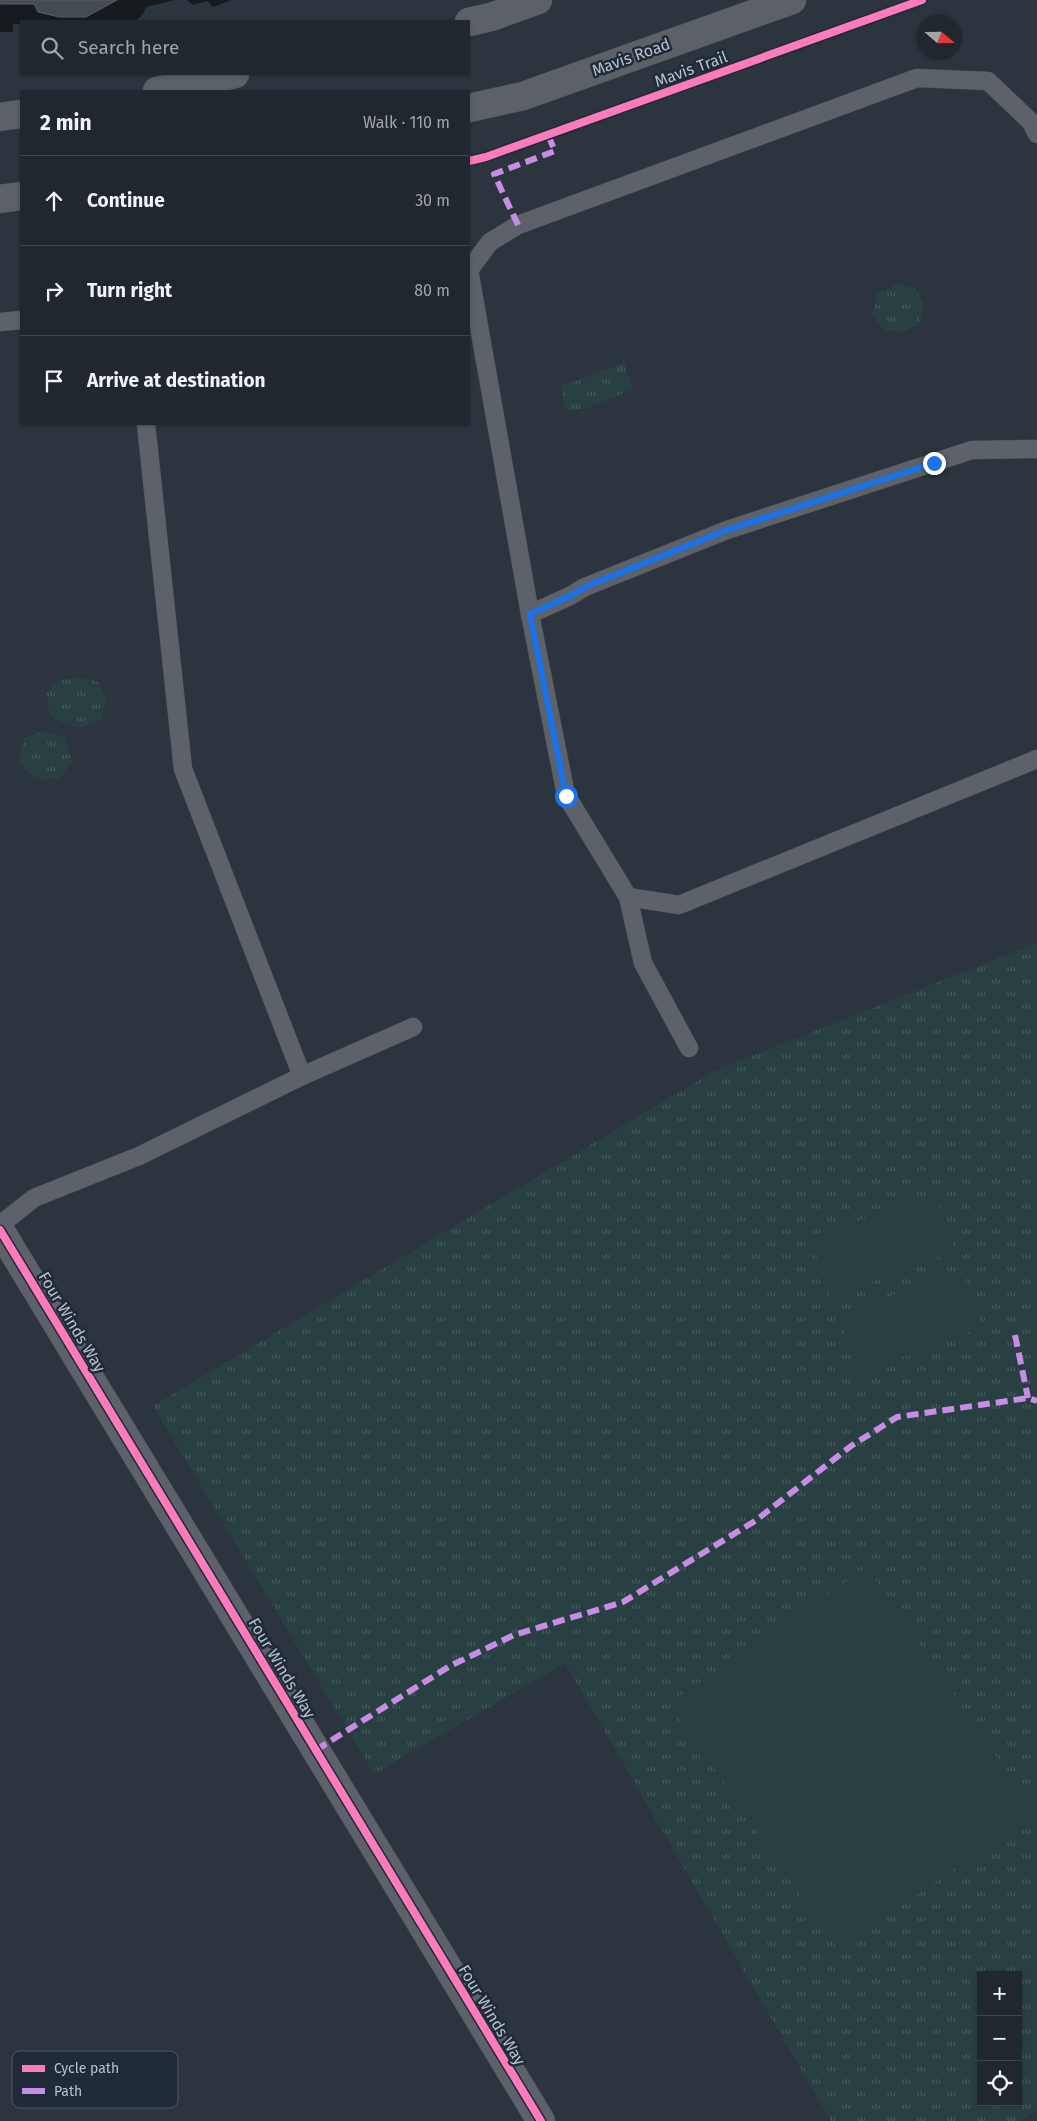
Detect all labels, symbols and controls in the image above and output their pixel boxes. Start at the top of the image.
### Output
north arrow [917,15,962,60]
search box [20,20,470,75]
icon: search [38,34,66,62]
street label: Mavis Road [589,34,673,80]
text: Search here [78,36,179,59]
street label: Mavis Trail [652,47,730,91]
text: 2 min [40,110,92,136]
text: Walk · 110 m [363,113,450,132]
icon: ahead [40,187,68,215]
text: Continue [87,189,165,212]
text: 30 m [415,191,450,210]
icon: right [40,277,68,305]
text: Turn right [87,279,172,302]
text: 80 m [414,281,450,300]
icon: arrive [40,367,68,395]
text: Arrive at destination [87,369,266,392]
route end [923,452,946,475]
route start [555,785,578,808]
street label: Four Winds Way [35,1268,110,1376]
street label: Four Winds Way [245,1614,320,1722]
street label: Four Winds Way [455,1961,530,2069]
map controls [977,1971,1022,2106]
button: + [977,1971,1022,2016]
button: − [977,2016,1022,2061]
legend [12,2051,178,2108]
text: Cycle path [54,2060,119,2077]
button: locate [977,2061,1022,2106]
text: Path [54,2083,82,2100]

